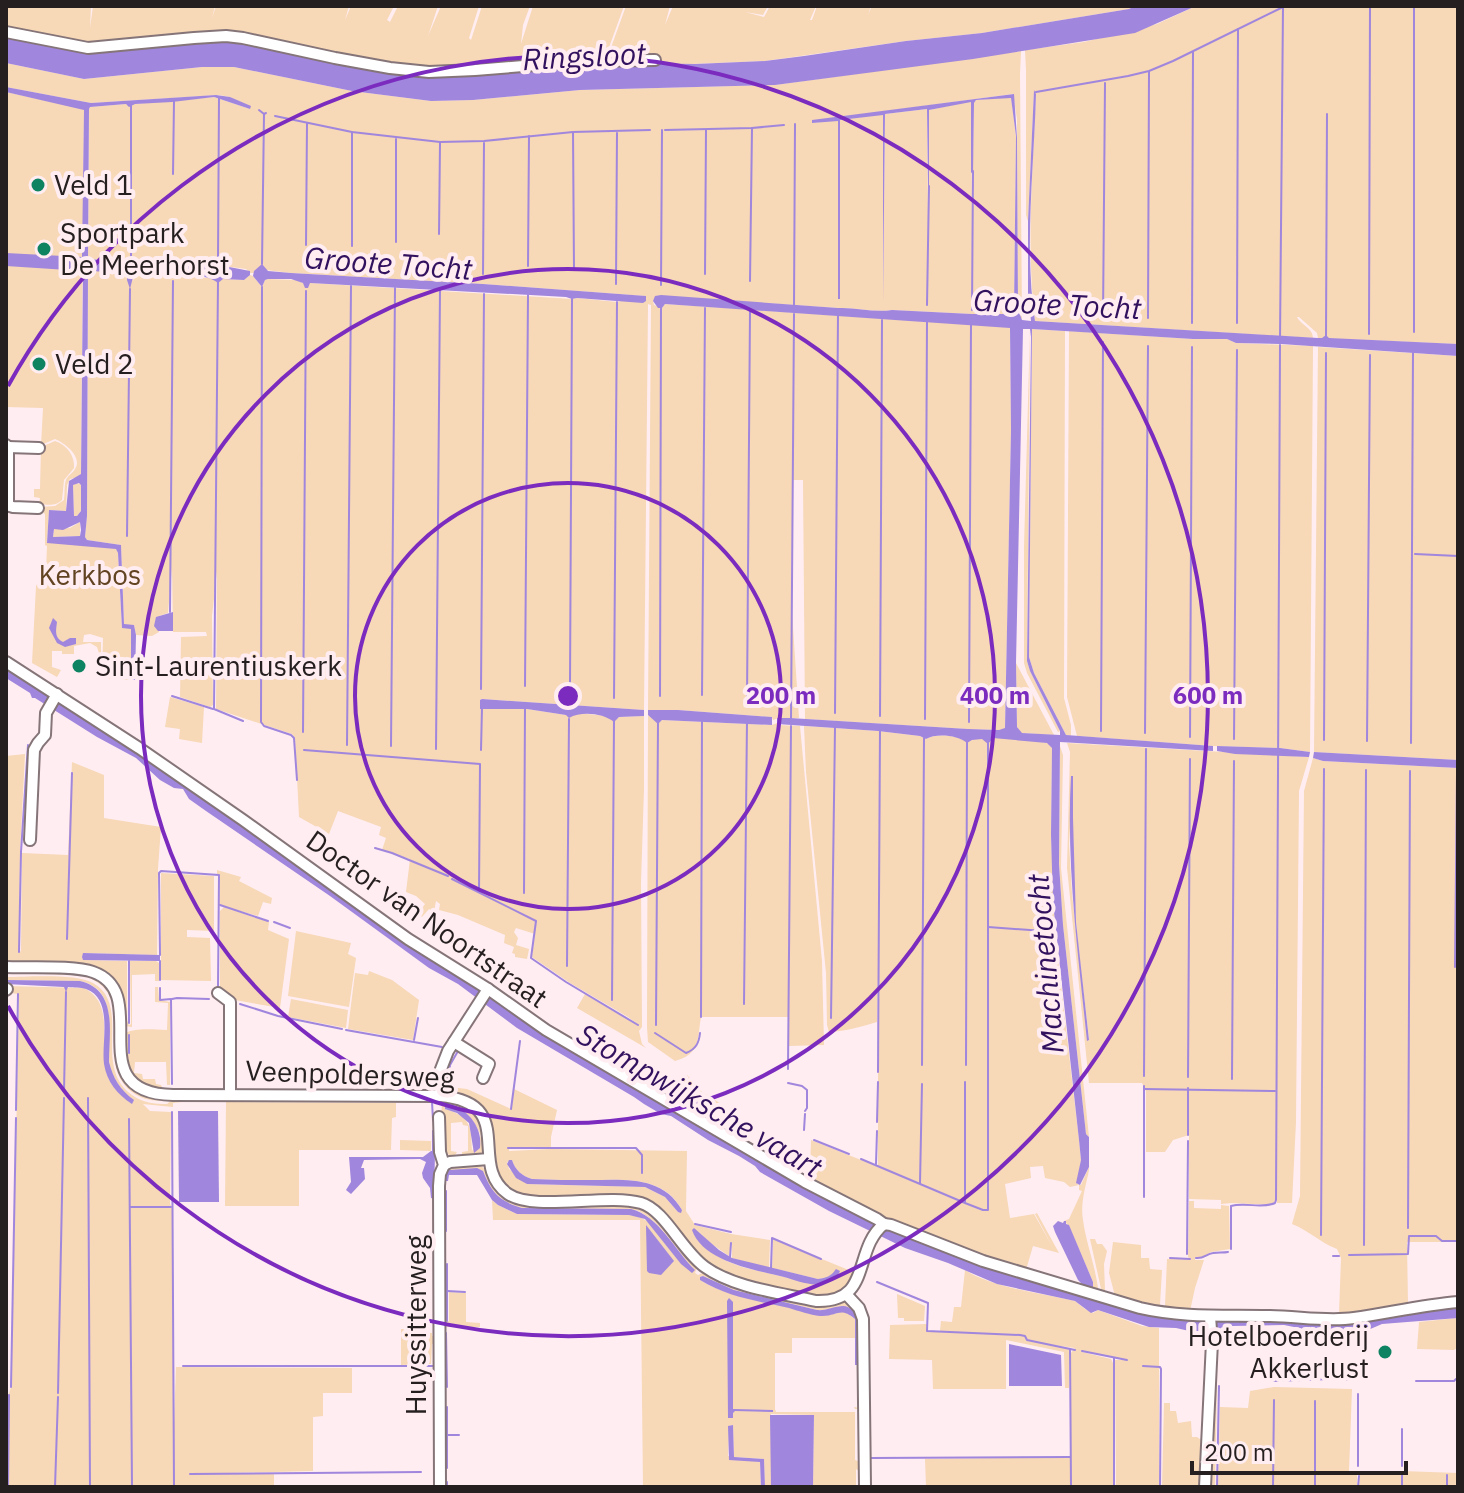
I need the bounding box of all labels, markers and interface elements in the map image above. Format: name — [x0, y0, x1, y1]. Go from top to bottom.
water label: Ringsloot — [521, 33, 648, 78]
place label: Veld 1 — [54, 166, 133, 203]
marker: Veld 1 — [29, 176, 47, 194]
place label: Sportpark De Meerhorst — [60, 214, 230, 283]
water label: Groote Tocht — [303, 237, 475, 288]
marker: Sportpark De Meerhorst — [35, 240, 53, 258]
water label: Groote Tocht — [972, 280, 1143, 327]
place label: Veld 2 — [55, 345, 134, 382]
marker: Veld 2 — [30, 355, 48, 373]
park label: Kerkbos — [38, 556, 142, 593]
place label: Sint-Laurentiuskerk — [95, 647, 342, 684]
marker: Sint-Laurentiuskerk — [70, 657, 88, 675]
text: 200 m — [746, 679, 816, 711]
text: 400 m — [960, 679, 1030, 711]
text: 600 m — [1173, 679, 1243, 711]
centre of rings — [554, 682, 582, 710]
street label: Doctor van Noortstraat — [299, 821, 555, 1016]
water label: Machinetocht — [1017, 871, 1072, 1055]
water label: Stompwijksche vaart — [570, 1014, 830, 1186]
street label: Veenpoldersweg — [245, 1051, 455, 1096]
street label: Huyssitterweg — [397, 1235, 434, 1415]
place label: Hotelboerderij Akkerlust — [1188, 1317, 1369, 1386]
marker: Hotelboerderij Akkerlust — [1376, 1343, 1394, 1361]
scale bar — [1192, 1425, 1406, 1475]
text: 200 m — [1204, 1436, 1274, 1468]

